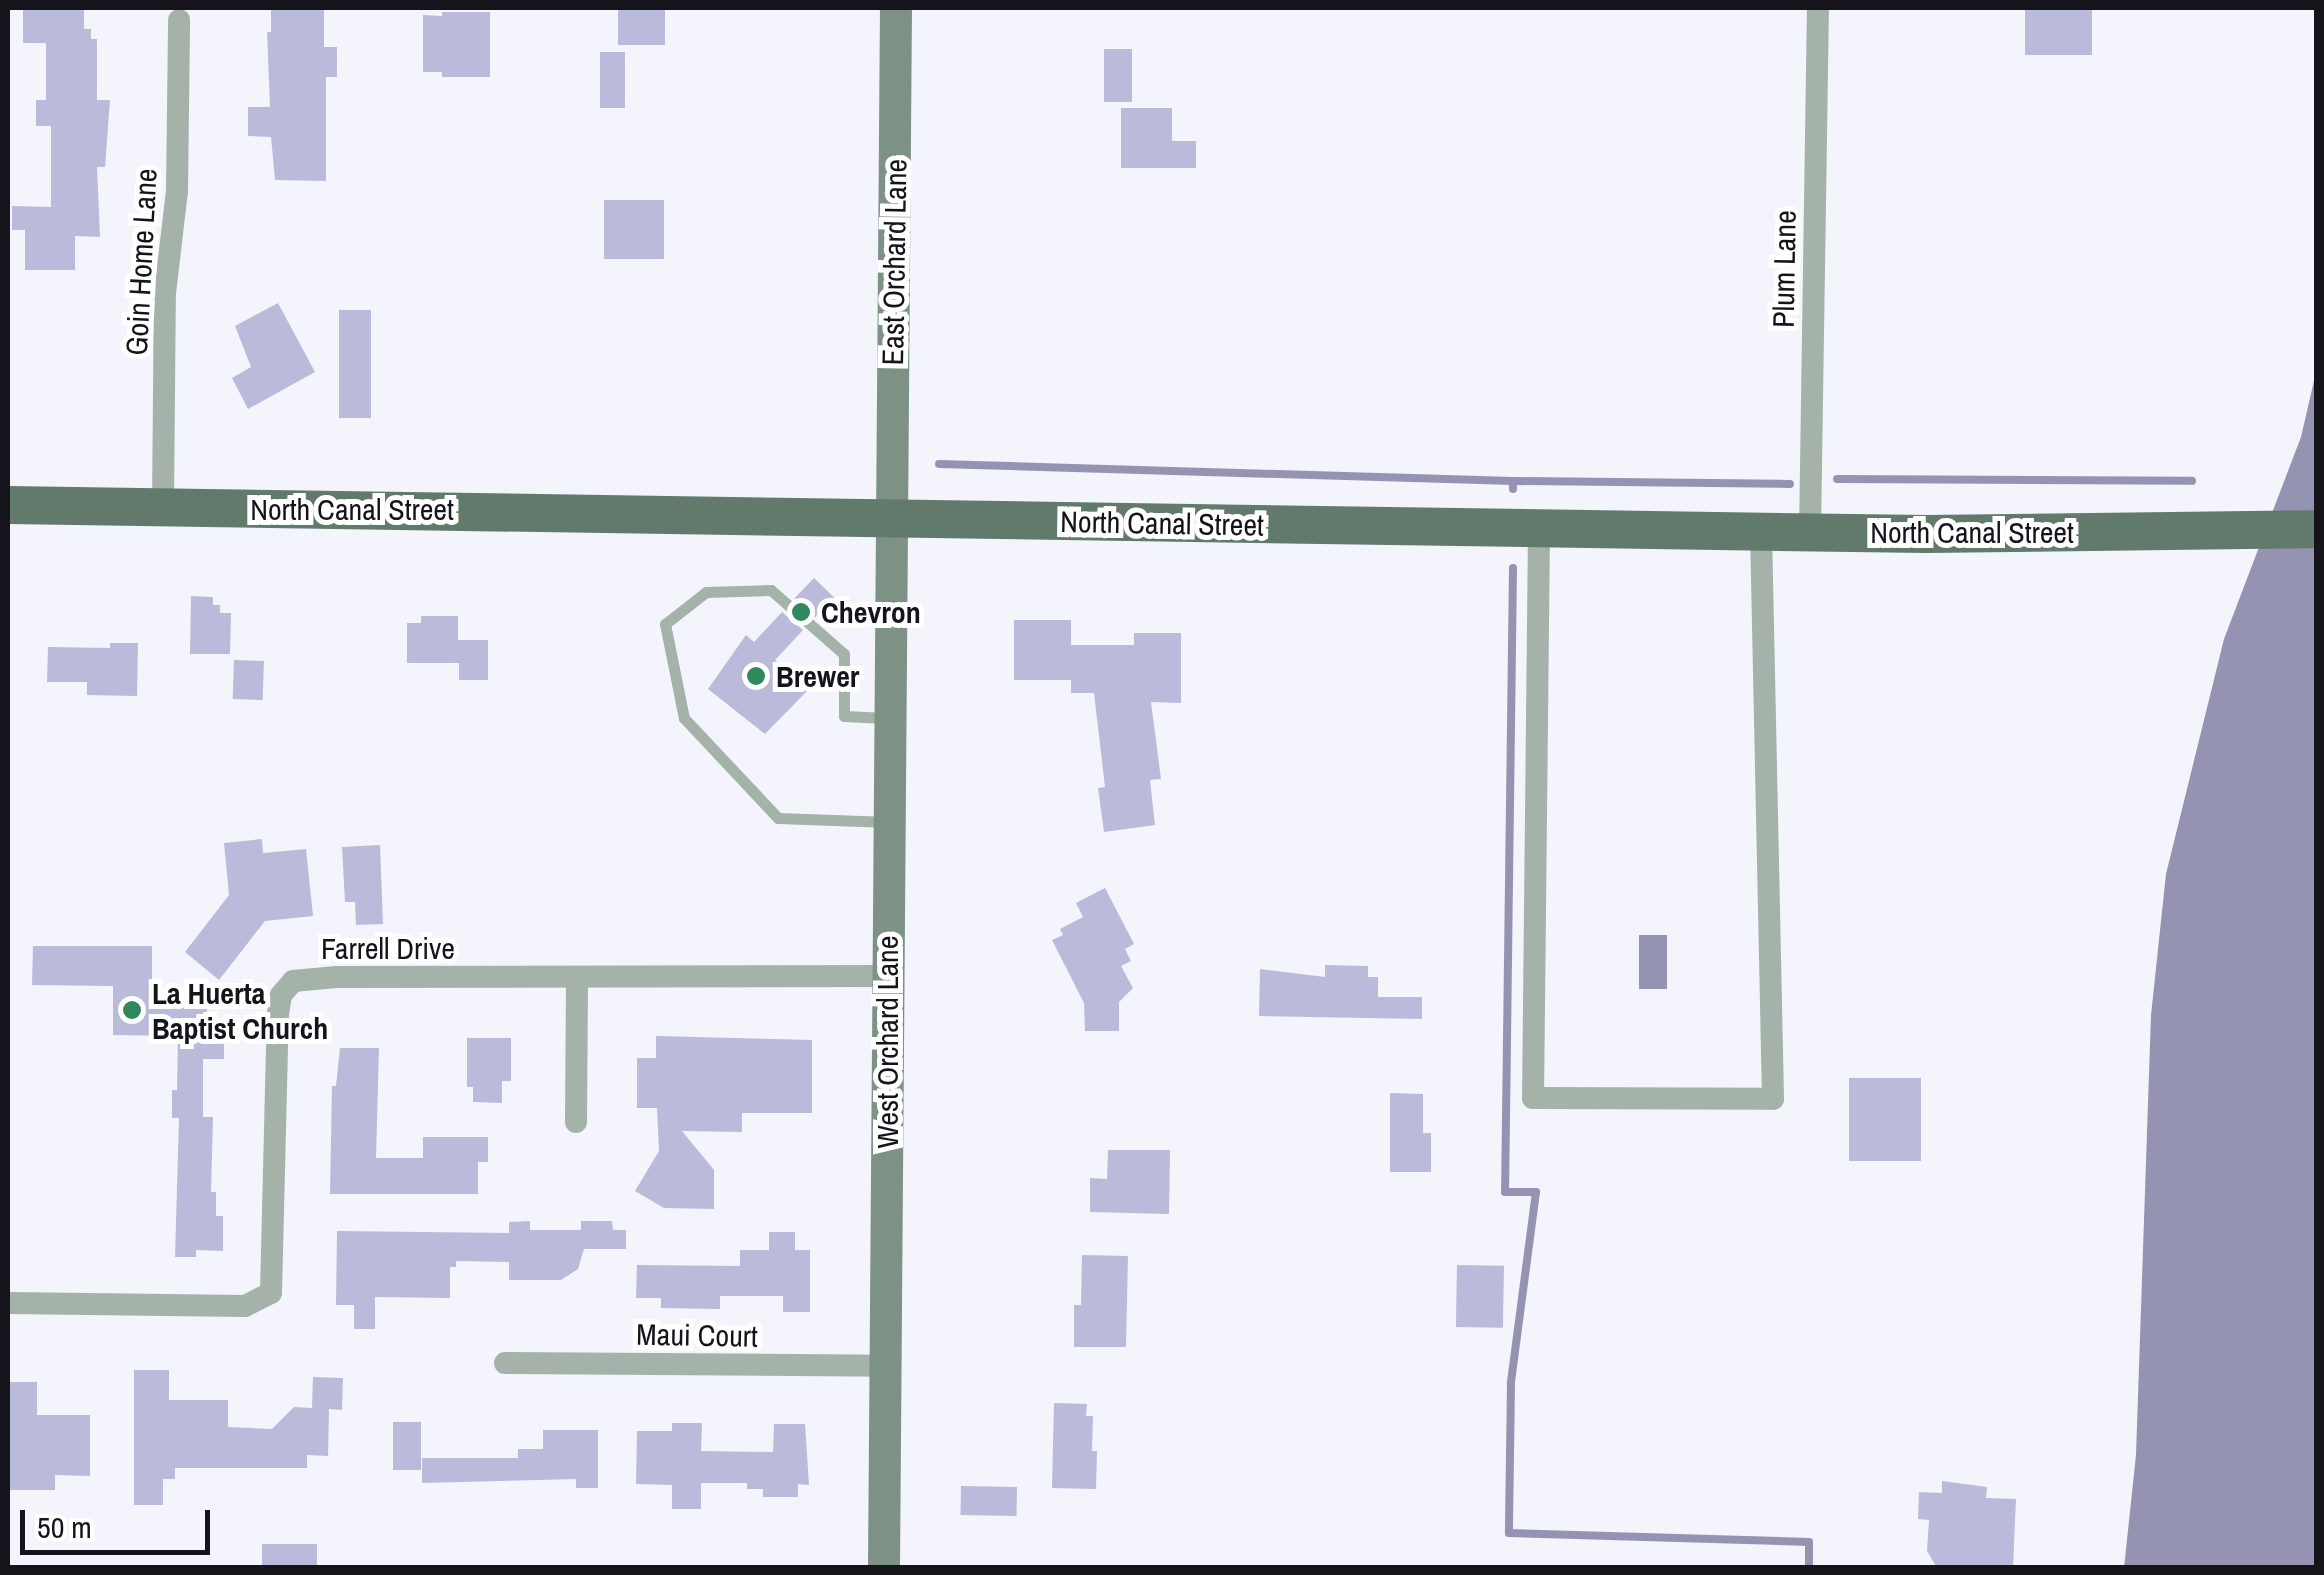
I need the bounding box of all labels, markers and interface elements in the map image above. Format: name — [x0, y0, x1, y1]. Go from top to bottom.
street label: East Orchard Lane — [874, 158, 914, 366]
street label: Goin Home Lane — [118, 168, 164, 356]
street label: Plum Lane — [1765, 210, 1803, 328]
street label: North Canal Street — [250, 491, 454, 527]
street label: North Canal Street — [1060, 503, 1264, 543]
street label: North Canal Street — [1870, 514, 2074, 550]
place label: Chevron — [821, 594, 921, 630]
marker: Chevron — [790, 601, 812, 623]
place label: Brewer — [776, 658, 859, 694]
marker: Brewer — [745, 665, 767, 687]
street label: Farrell Drive — [321, 930, 455, 966]
street label: West Orchard Lane — [869, 936, 905, 1148]
place label: La Huerta Baptist Church — [152, 975, 328, 1046]
marker: La Huerta Baptist Church — [121, 999, 143, 1021]
street label: Maui Court — [636, 1316, 758, 1354]
scale bar — [25, 1490, 215, 1552]
text: 50 m — [37, 1507, 92, 1547]

